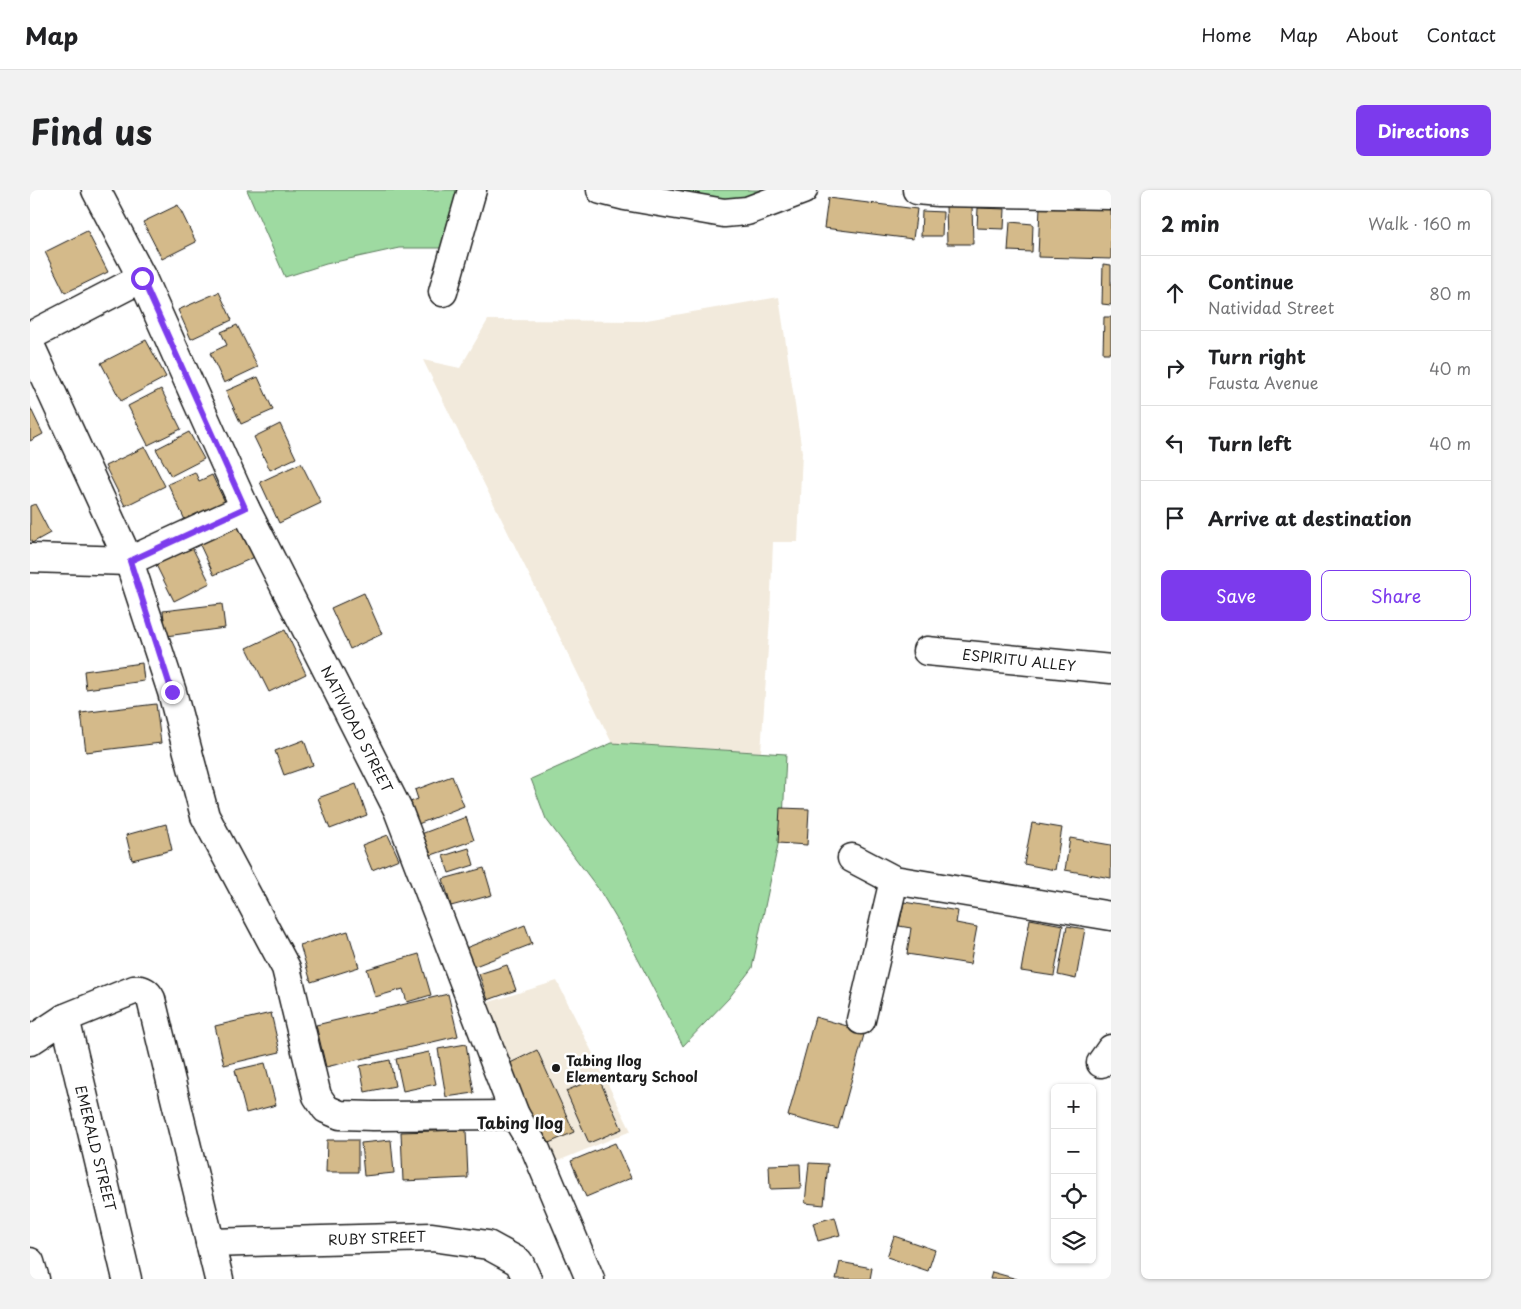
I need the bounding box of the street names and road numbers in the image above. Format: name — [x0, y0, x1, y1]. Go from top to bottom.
street label: ESPIRITU ALLEY — [961, 644, 1077, 676]
street label: NATIVIDAD STREET — [316, 662, 398, 796]
street label: EMERALD STREET — [70, 1083, 122, 1214]
street label: RUBY STREET — [328, 1226, 427, 1250]

